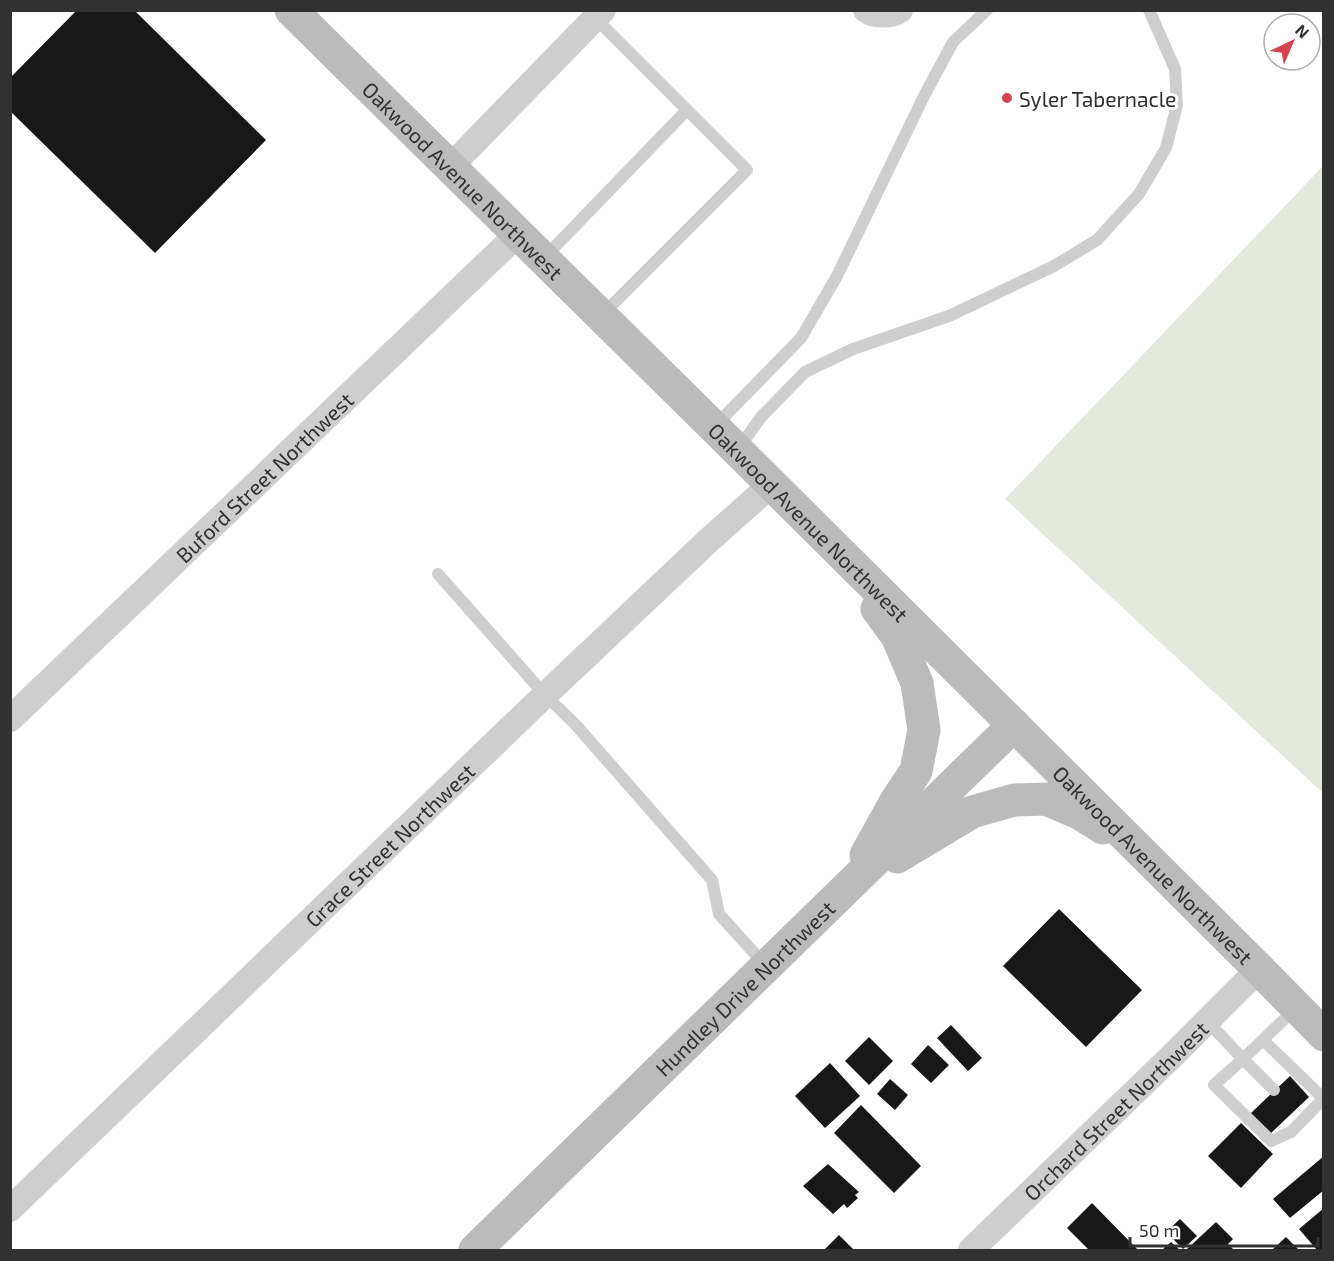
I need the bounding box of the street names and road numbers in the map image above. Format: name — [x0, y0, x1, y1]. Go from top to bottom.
street label: Oakwood Avenue Northwest — [358, 76, 569, 284]
street label: Buford Street Northwest — [170, 386, 358, 567]
street label: Oakwood Avenue Northwest — [704, 417, 914, 626]
street label: Grace Street Northwest — [300, 758, 479, 932]
street label: Oakwood Avenue Northwest — [1049, 760, 1259, 969]
street label: Hundley Drive Northwest — [650, 895, 839, 1080]
street label: Orchard Street Northwest — [1018, 1015, 1213, 1205]

